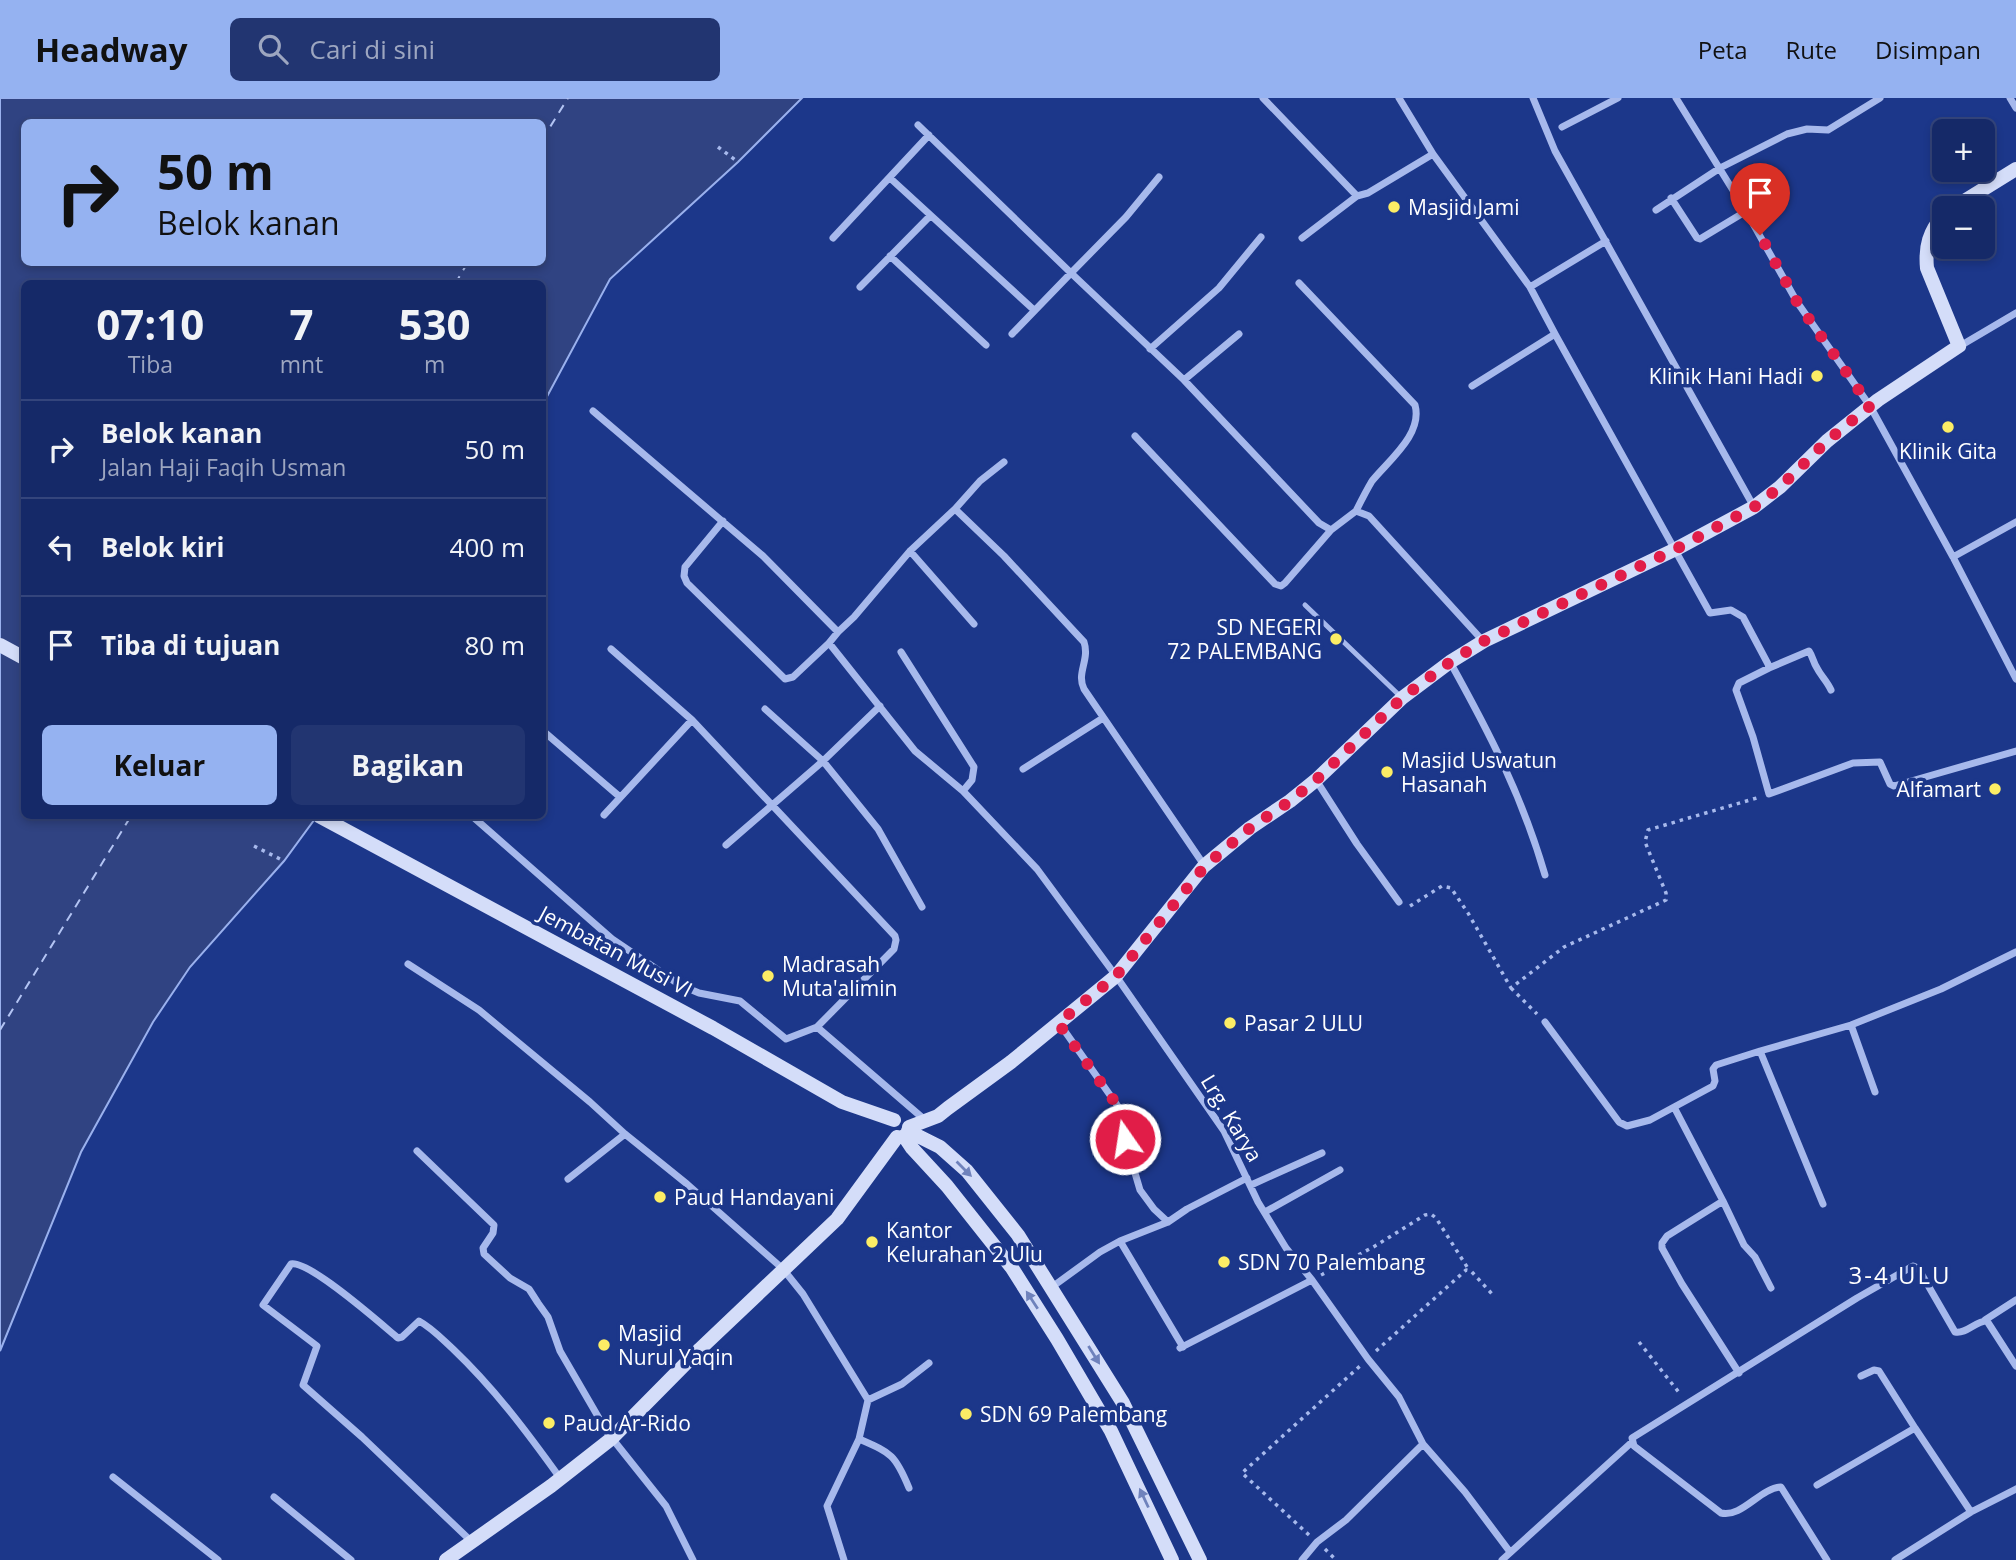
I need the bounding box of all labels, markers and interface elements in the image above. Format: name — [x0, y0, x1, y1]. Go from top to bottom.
search box — [230, 18, 720, 81]
text: Headway — [35, 27, 188, 72]
icon: search — [254, 30, 292, 68]
text: Cari di sini — [310, 31, 435, 67]
text: Peta — [1698, 33, 1748, 66]
text: Rute — [1786, 33, 1837, 66]
text: Disimpan — [1875, 33, 1981, 66]
map controls — [1932, 119, 1995, 259]
button: + — [1932, 119, 1995, 182]
text: 50 m — [157, 138, 274, 204]
icon: right — [42, 147, 133, 238]
pin — [1730, 163, 1790, 235]
icon: arrive — [1741, 174, 1779, 212]
place label: Masjid Jami — [1408, 193, 1520, 221]
button: − — [1932, 196, 1995, 259]
marker: Masjid Jami — [1386, 199, 1402, 215]
text: Belok kanan — [157, 201, 340, 244]
text: 07:10 — [96, 295, 204, 352]
text: 7 — [289, 295, 313, 352]
text: 530 — [399, 295, 471, 352]
text: Tiba — [128, 348, 173, 380]
text: mnt — [280, 348, 323, 380]
text: m — [424, 348, 445, 380]
place label: Klinik Hani Hadi — [1649, 362, 1803, 390]
marker: Klinik Hani Hadi — [1809, 368, 1825, 384]
text: Belok kanan — [101, 415, 262, 451]
marker: Klinik Gita — [1940, 419, 1956, 435]
icon: right — [42, 430, 80, 468]
text: 50 m — [464, 431, 525, 467]
place label: Klinik Gita — [1899, 437, 1997, 465]
text: Jalan Haji Faqih Usman — [101, 451, 346, 483]
icon: left — [42, 528, 80, 566]
text: Belok kiri — [101, 529, 225, 565]
text: 400 m — [450, 529, 525, 565]
place label: SD NEGERI 72 PALEMBANG — [1167, 613, 1322, 665]
icon: arrive — [42, 626, 80, 664]
text: Tiba di tujuan — [101, 627, 280, 663]
text: 80 m — [464, 627, 525, 663]
marker: SD NEGERI 72 PALEMBANG — [1328, 631, 1344, 647]
button: Keluar — [42, 725, 277, 805]
button: Bagikan — [291, 725, 525, 805]
place label: Masjid Uswatun Hasanah — [1401, 746, 1557, 798]
marker: Masjid Uswatun Hasanah — [1379, 764, 1395, 780]
place label: Alfamart — [1897, 775, 1981, 803]
marker: Alfamart — [1987, 781, 2003, 797]
street label: Jembatan Musi VI — [533, 898, 698, 1003]
place label: Madrasah Muta'alimin — [782, 950, 897, 1002]
marker: Madrasah Muta'alimin — [760, 968, 776, 984]
place label: Pasar 2 ULU — [1244, 1009, 1363, 1037]
marker: Pasar 2 ULU — [1222, 1015, 1238, 1031]
street label: Lrg. Karya — [1195, 1069, 1269, 1167]
position arrow — [1088, 1102, 1162, 1176]
one-way arrow — [955, 1161, 972, 1178]
place label: Paud Handayani — [674, 1183, 834, 1211]
marker: Paud Handayani — [652, 1189, 668, 1205]
place label: Kantor Kelurahan 2 Ulu — [886, 1216, 1043, 1268]
marker: Kantor Kelurahan 2 Ulu — [864, 1234, 880, 1250]
place label: SDN 70 Palembang — [1238, 1248, 1425, 1276]
marker: SDN 70 Palembang — [1216, 1254, 1232, 1270]
district label: 3-4 ULU — [1849, 1258, 1951, 1291]
one-way arrow — [1026, 1290, 1039, 1310]
place label: Masjid Nurul Yaqin — [618, 1319, 733, 1371]
marker: Masjid Nurul Yaqin — [596, 1337, 612, 1353]
one-way arrow — [1087, 1346, 1100, 1365]
place label: SDN 69 Palembang — [980, 1400, 1167, 1428]
marker: SDN 69 Palembang — [958, 1406, 974, 1422]
place label: Paud Ar-Rido — [563, 1409, 691, 1437]
marker: Paud Ar-Rido — [541, 1415, 557, 1431]
one-way arrow — [1138, 1488, 1149, 1508]

